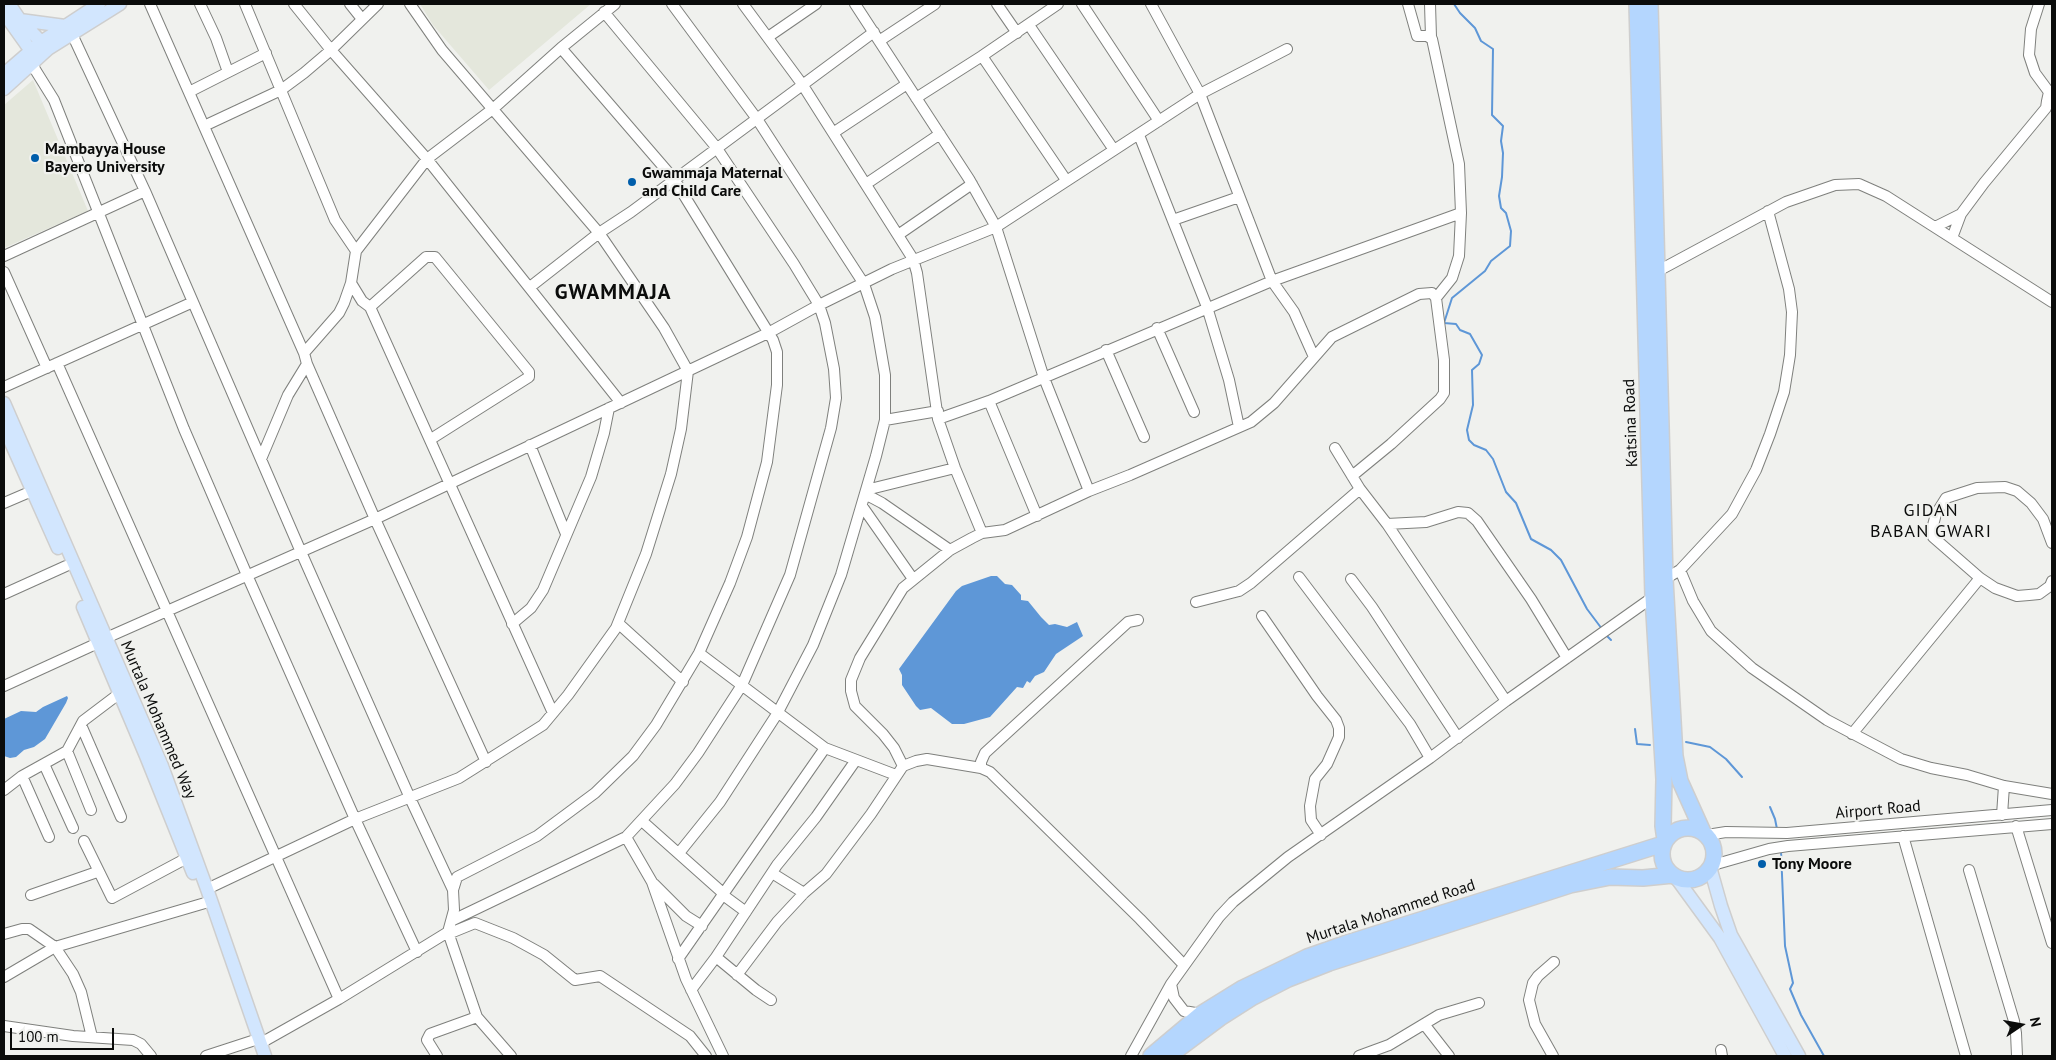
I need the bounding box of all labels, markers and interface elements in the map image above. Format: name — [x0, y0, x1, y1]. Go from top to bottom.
place label: Mambayya House Bayero University — [45, 139, 166, 177]
marker: Mambayya House Bayero University — [29, 152, 41, 164]
place label: Gwammaja Maternal and Child Care — [642, 163, 783, 201]
marker: Gwammaja Maternal and Child Care — [626, 176, 638, 188]
district label: GWAMMAJA — [554, 280, 672, 306]
street label: Katsina Road — [1620, 378, 1642, 468]
district label: GIDAN BABAN GWARI — [1869, 500, 1993, 542]
street label: Murtala Mohammed Way — [116, 638, 200, 802]
street label: Airport Road — [1834, 797, 1922, 823]
place label: Tony Moore — [1772, 854, 1852, 874]
marker: Tony Moore — [1756, 858, 1768, 870]
street label: Murtala Mohammed Road — [1304, 876, 1478, 948]
north arrow — [1996, 1000, 2046, 1050]
text: N — [2026, 1016, 2045, 1028]
scale bar — [12, 1018, 116, 1050]
text: 100 m — [18, 1027, 59, 1046]

